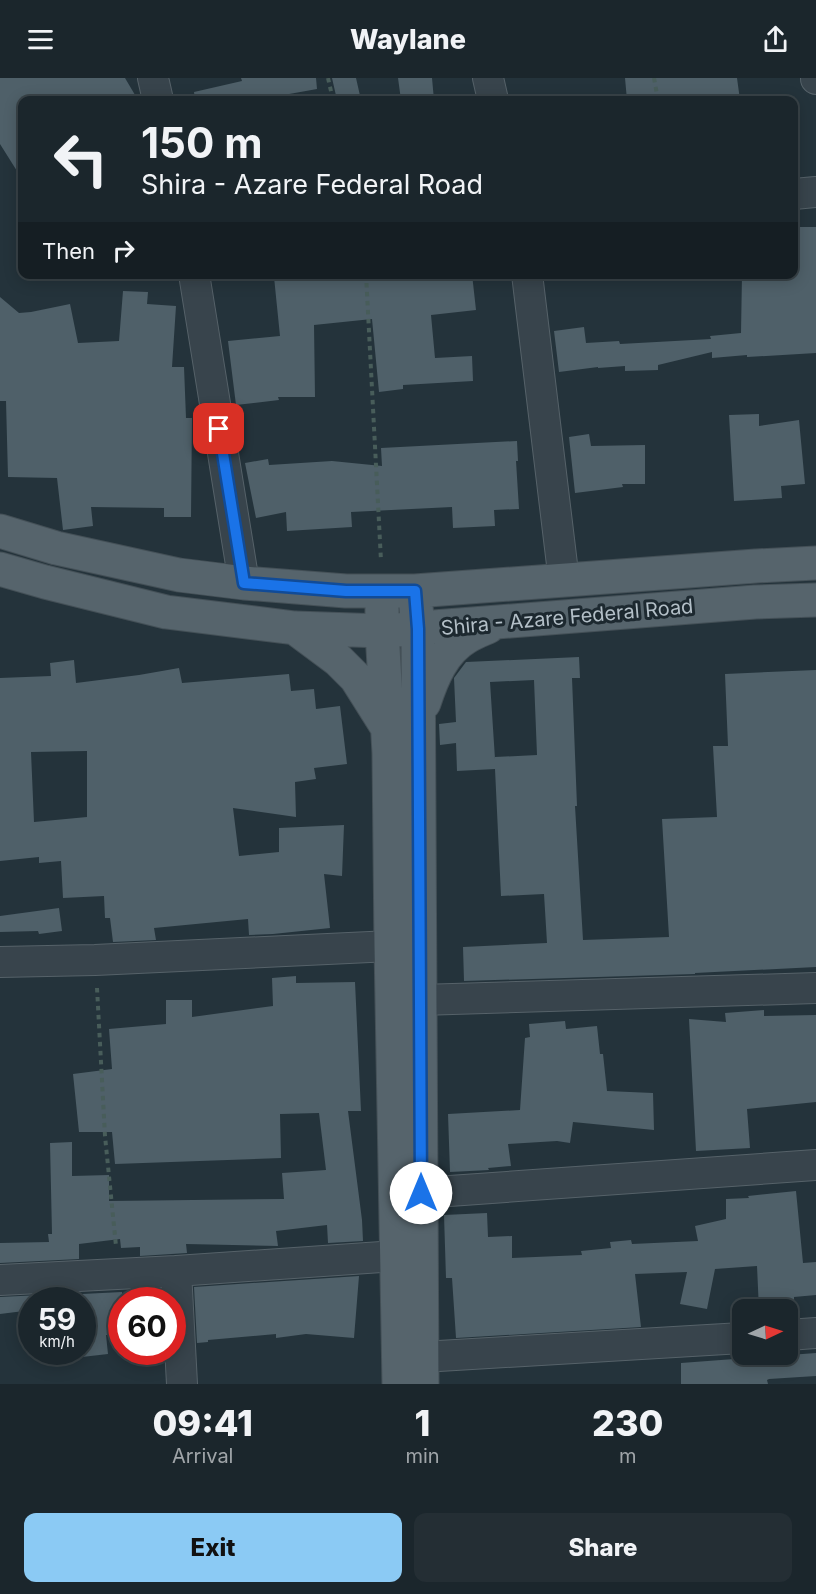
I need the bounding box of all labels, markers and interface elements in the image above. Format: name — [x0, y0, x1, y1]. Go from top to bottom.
icon: menu — [24, 23, 57, 56]
text: Waylane — [350, 23, 466, 56]
icon: share — [759, 23, 792, 56]
text: 150 m — [141, 117, 263, 168]
icon: left — [42, 120, 120, 198]
text: Shira - Azare Federal Road — [141, 168, 483, 201]
icon: right — [107, 234, 140, 267]
text: Then — [42, 238, 95, 264]
pin — [193, 403, 244, 454]
icon: arrive — [202, 412, 235, 445]
street label: Shira - Azare Federal Road — [440, 594, 694, 640]
position arrow — [389, 1161, 453, 1225]
speed limit sign: 60 — [108, 1287, 186, 1365]
north arrow — [732, 1299, 798, 1365]
map controls — [732, 1299, 798, 1365]
text: 59 — [38, 1301, 76, 1337]
text: km/h — [39, 1332, 75, 1351]
text: 09:41 — [152, 1401, 253, 1445]
text: 1 — [415, 1401, 430, 1445]
text: 230 — [592, 1401, 664, 1445]
text: Arrival — [172, 1444, 233, 1468]
text: min — [405, 1444, 440, 1468]
text: m — [619, 1444, 637, 1468]
button: Exit — [24, 1513, 402, 1582]
button: Share — [414, 1513, 792, 1582]

